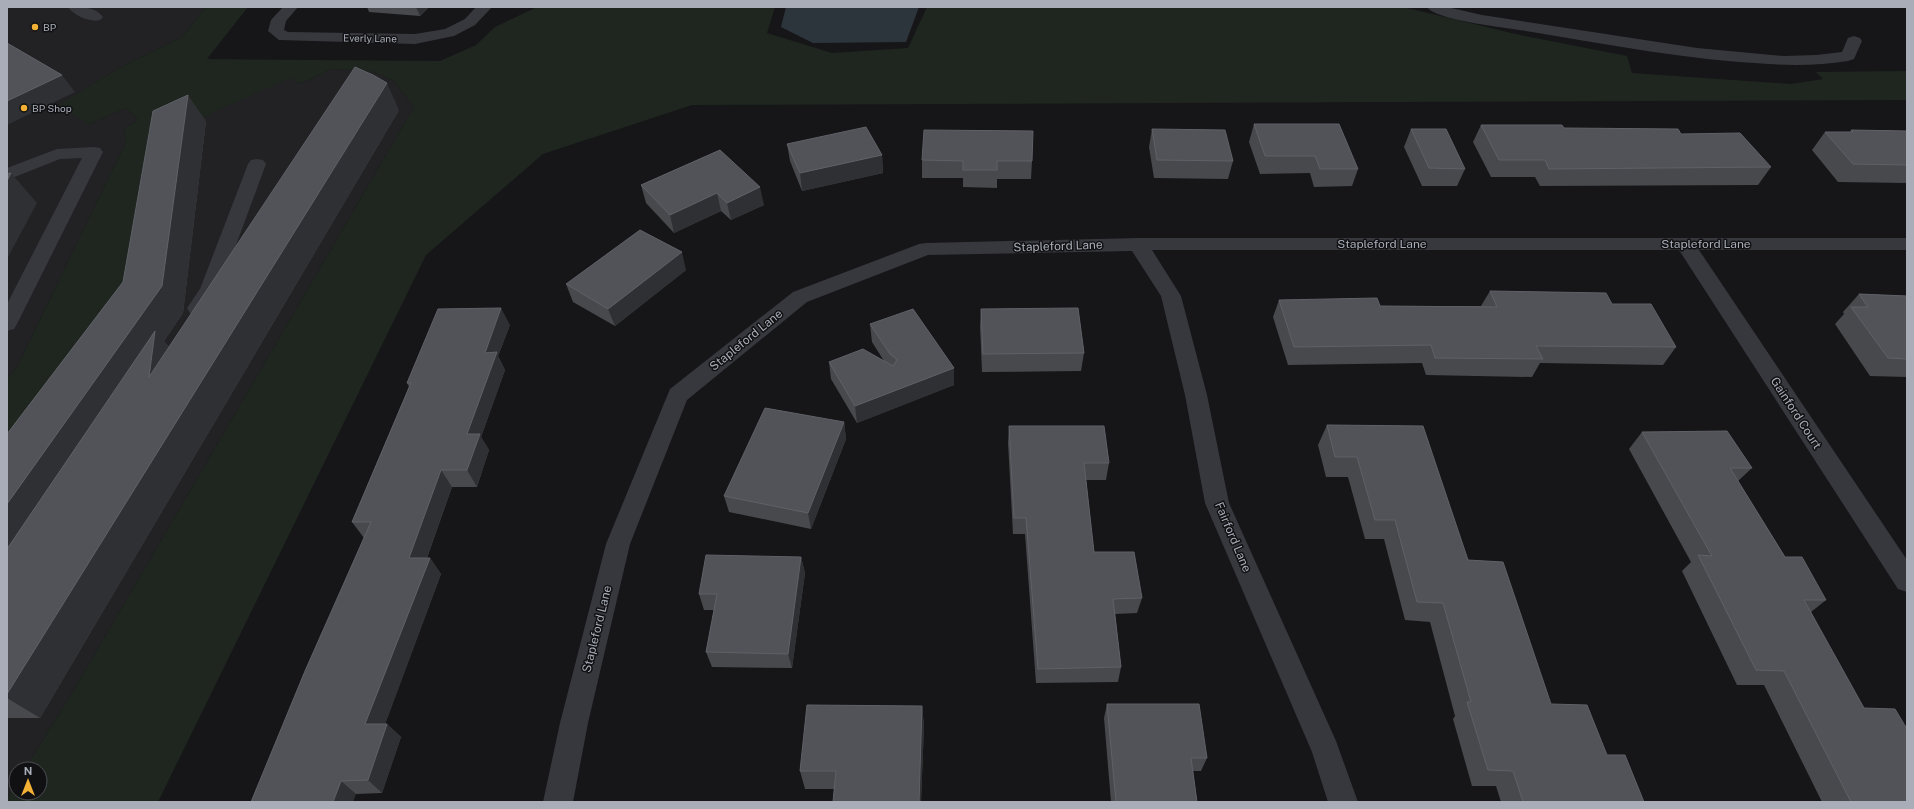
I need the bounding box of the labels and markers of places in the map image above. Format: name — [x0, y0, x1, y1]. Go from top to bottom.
place label: BP — [43, 21, 57, 33]
marker: BP — [30, 22, 40, 32]
place label: BP Shop — [32, 102, 72, 114]
marker: BP Shop — [19, 103, 29, 113]

